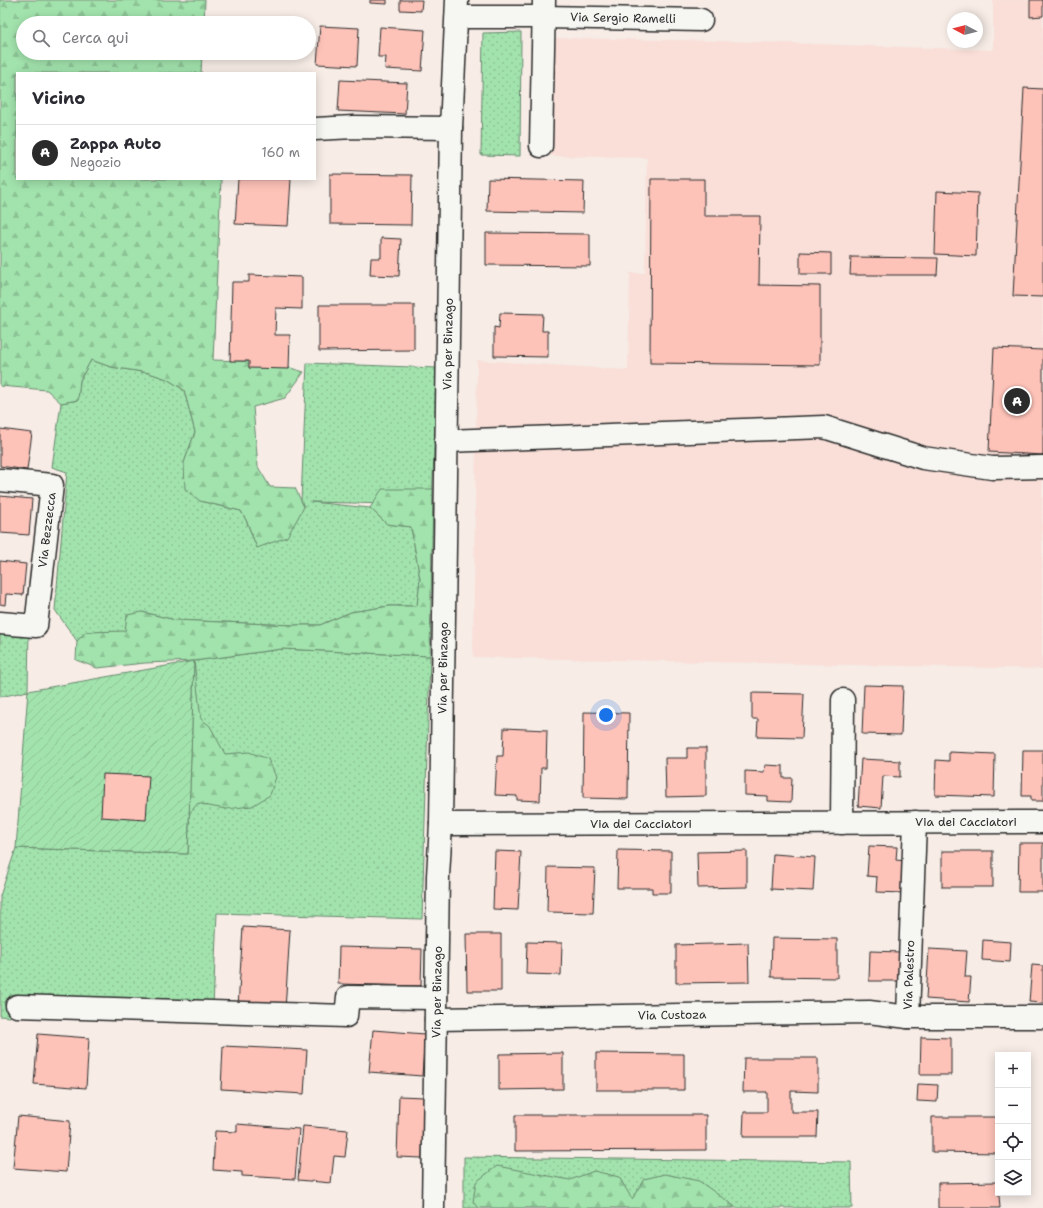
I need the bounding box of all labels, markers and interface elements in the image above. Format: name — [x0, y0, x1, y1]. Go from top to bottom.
street label: Via Sergio Ramelli — [570, 9, 676, 27]
north arrow — [947, 12, 983, 48]
search box — [16, 16, 316, 60]
icon: search — [30, 27, 52, 49]
text: Cerca qui — [62, 28, 129, 48]
text: Vicino — [32, 87, 85, 109]
text: Zappa Auto — [70, 134, 161, 154]
text: A — [40, 144, 50, 161]
text: 160 m — [262, 144, 300, 161]
text: Negozio — [70, 154, 121, 171]
street label: Via per Binzago — [439, 298, 457, 390]
pin: A — [1004, 386, 1030, 416]
street label: Via Bezzecca — [34, 491, 60, 569]
street label: Via per Binzago — [434, 622, 452, 714]
your location — [596, 705, 616, 725]
street label: Via dei Cacciatori — [915, 814, 1017, 830]
street label: Via dei Cacciatori — [590, 816, 692, 832]
street label: Via Palestro — [900, 940, 918, 1010]
street label: Via per Binzago — [428, 946, 446, 1038]
street label: Via Custoza — [638, 1006, 707, 1024]
map controls — [995, 1052, 1031, 1196]
button: + — [995, 1052, 1031, 1088]
button: − — [995, 1088, 1031, 1124]
button: locate — [995, 1124, 1031, 1160]
button: layers — [995, 1160, 1031, 1196]

